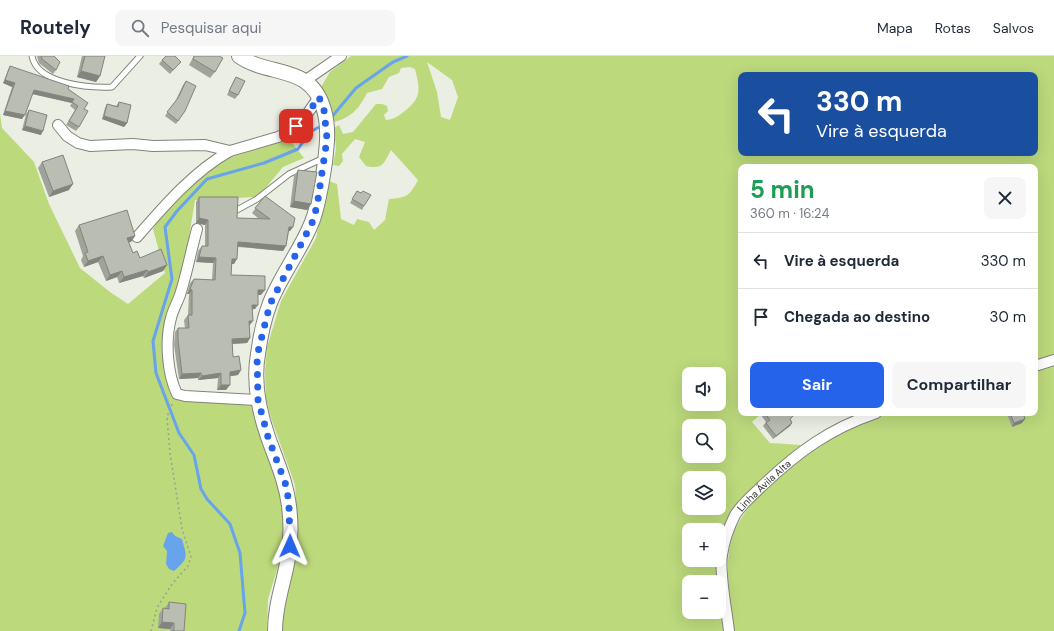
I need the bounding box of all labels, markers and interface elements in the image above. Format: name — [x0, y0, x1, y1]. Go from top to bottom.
search box — [115, 10, 395, 46]
text: Routely — [20, 15, 91, 40]
icon: search — [129, 17, 151, 39]
text: Pesquisar aqui — [161, 18, 262, 38]
text: Mapa — [877, 19, 913, 37]
text: Rotas — [935, 19, 971, 37]
text: Salvos — [993, 19, 1034, 37]
text: 330 m — [816, 83, 902, 120]
icon: left — [750, 88, 802, 140]
pin — [279, 109, 313, 143]
icon: arrive — [285, 115, 307, 137]
text: Vire à esquerda — [816, 119, 947, 143]
text: 5 min — [750, 174, 815, 205]
button: close — [984, 177, 1026, 219]
text: 360 m · 16:24 — [750, 205, 829, 222]
icon: left — [750, 250, 772, 272]
text: Vire à esquerda — [784, 251, 899, 271]
text: 330 m — [981, 251, 1026, 271]
icon: arrive — [750, 306, 772, 328]
text: Chegada ao destino — [784, 307, 930, 327]
text: 30 m — [990, 307, 1026, 327]
button: Sair — [750, 362, 884, 408]
button: Compartilhar — [892, 362, 1026, 408]
map controls — [682, 367, 726, 619]
button: sound — [682, 367, 726, 411]
button: search — [682, 419, 726, 463]
street label: Linha Ávila Alta — [734, 457, 793, 514]
button: layers — [682, 471, 726, 515]
button: + — [682, 523, 726, 567]
position arrow — [269, 525, 311, 567]
button: − — [682, 575, 726, 619]

